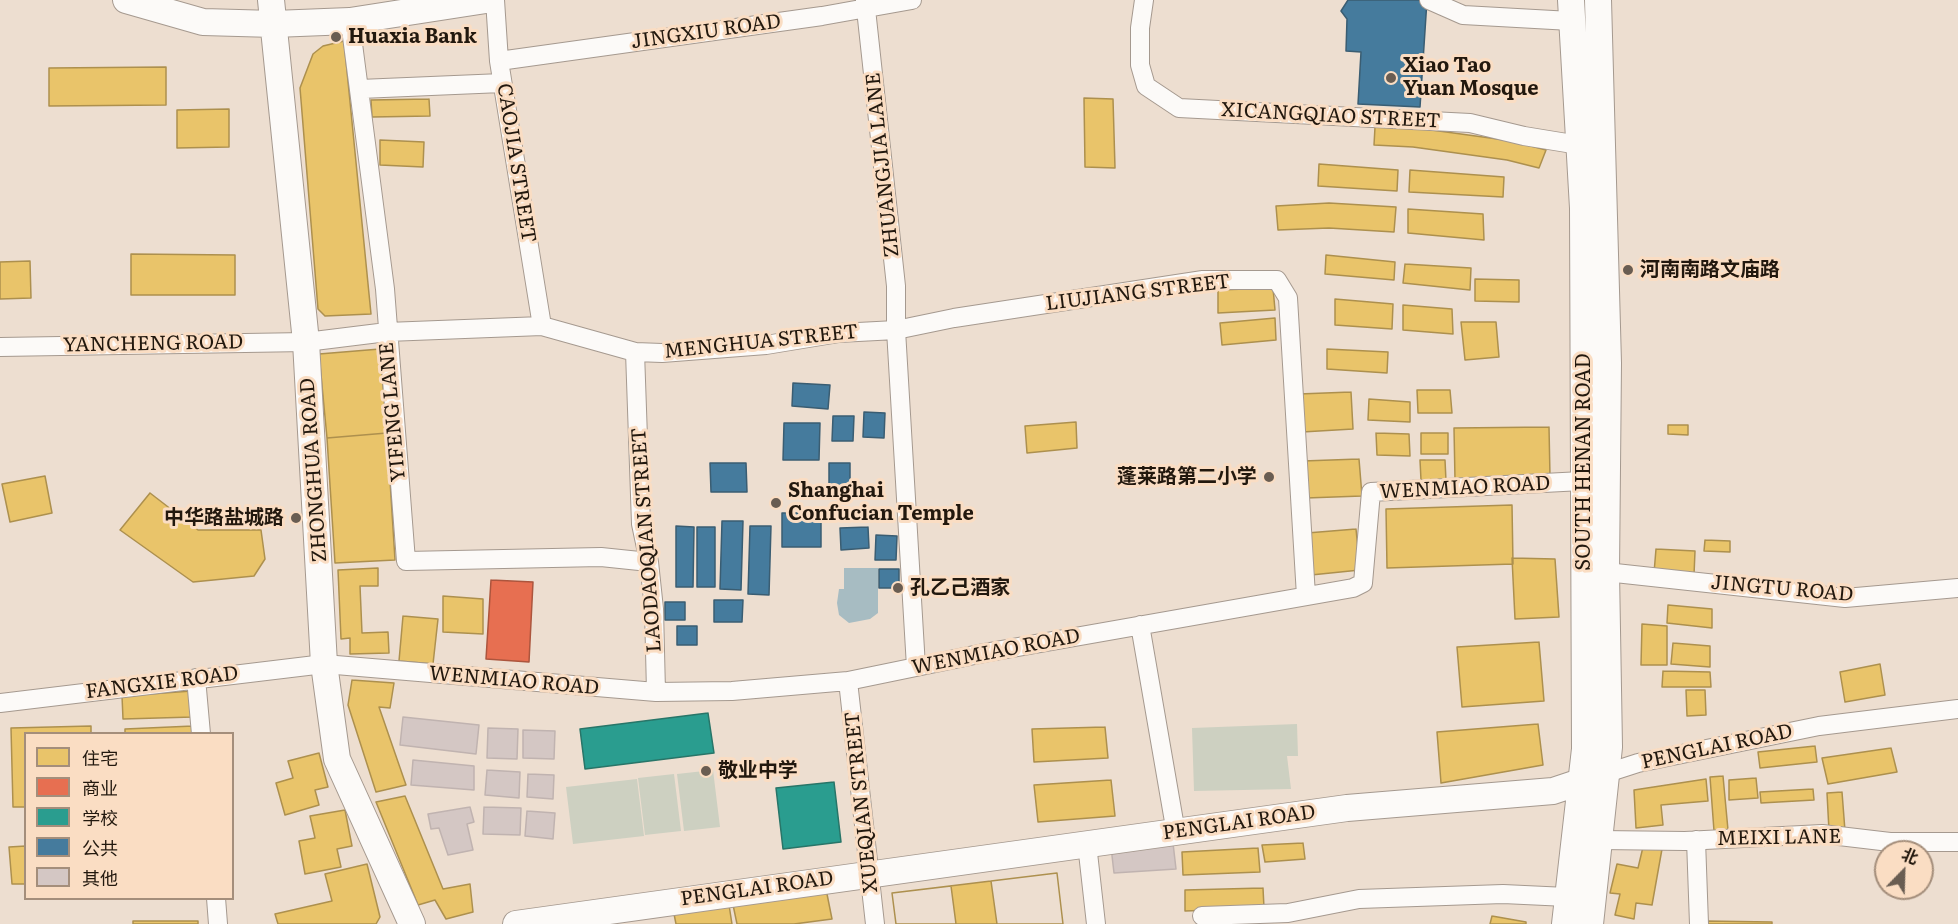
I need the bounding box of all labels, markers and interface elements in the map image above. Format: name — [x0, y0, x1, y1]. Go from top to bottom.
street label: JINGXIU ROAD — [629, 10, 783, 54]
place label: Huaxia Bank — [348, 25, 477, 49]
marker: Huaxia Bank — [329, 30, 343, 44]
place label: Xiao Tao Yuan Mosque — [1403, 54, 1539, 101]
marker: Xiao Tao Yuan Mosque — [1384, 71, 1398, 85]
street label: ZHUANGJIA LANE — [861, 72, 905, 258]
street label: CAOJIA STREET — [492, 82, 540, 244]
street label: XICANGQIAO STREET — [1221, 98, 1441, 134]
place label: 河南南路文庙路 — [1640, 258, 1780, 282]
marker: 河南南路文庙路 — [1621, 263, 1635, 277]
street label: LIUJIANG STREET — [1044, 270, 1232, 316]
street label: MENGHUA STREET — [663, 320, 859, 364]
street label: YANCHENG ROAD — [63, 330, 243, 358]
street label: YIFENG LANE — [375, 341, 411, 483]
street label: SOUTH HENAN ROAD — [1572, 353, 1596, 571]
street label: ZHONGHUA ROAD — [296, 377, 332, 563]
street label: LAODAOQIAN STREET — [627, 427, 667, 653]
place label: 蓬莱路第二小学 — [1117, 465, 1257, 489]
marker: 蓬莱路第二小学 — [1262, 470, 1276, 484]
street label: WENMIAO ROAD — [1379, 472, 1551, 504]
place label: Shanghai Confucian Temple — [788, 479, 974, 526]
marker: Shanghai Confucian Temple — [769, 496, 783, 510]
place label: 中华路盐城路 — [164, 506, 284, 530]
marker: 中华路盐城路 — [289, 511, 303, 525]
street label: JINGTU ROAD — [1710, 571, 1854, 607]
place label: 孔乙己酒家 — [910, 576, 1010, 600]
marker: 孔乙己酒家 — [891, 581, 905, 595]
street label: WENMIAO ROAD — [910, 624, 1082, 680]
street label: FANGXIE ROAD — [84, 662, 240, 704]
street label: WENMIAO ROAD — [428, 662, 600, 700]
street label: XUEQIAN STREET — [841, 710, 883, 894]
street label: PENGLAI ROAD — [1639, 719, 1795, 775]
legend — [24, 732, 234, 900]
text: 住宅 — [82, 744, 118, 771]
place label: 敬业中学 — [718, 759, 798, 783]
marker: 敬业中学 — [699, 764, 713, 778]
text: 商业 — [82, 774, 118, 801]
street label: PENGLAI ROAD — [1161, 800, 1317, 846]
text: 学校 — [82, 804, 118, 831]
street label: MEIXI LANE — [1717, 825, 1841, 851]
text: 公共 — [82, 834, 118, 861]
north arrow — [1874, 840, 1934, 900]
text: 北 — [1898, 841, 1922, 869]
text: 其他 — [82, 864, 118, 891]
street label: PENGLAI ROAD — [679, 866, 835, 912]

